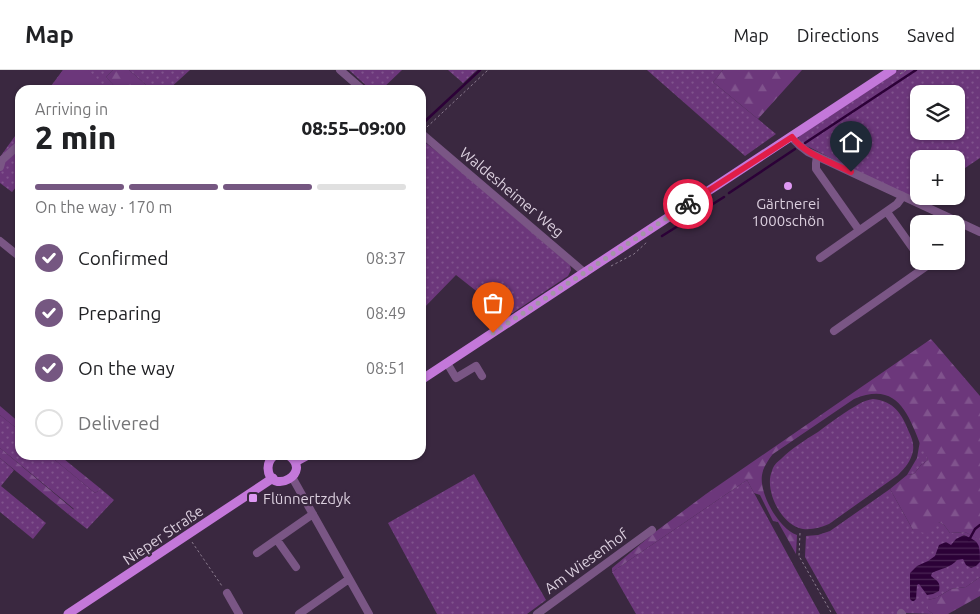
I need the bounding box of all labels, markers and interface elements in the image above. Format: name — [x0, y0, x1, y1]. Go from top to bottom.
text: Map — [25, 21, 74, 48]
text: Map — [733, 25, 769, 45]
text: Directions — [797, 25, 879, 45]
text: Saved — [907, 25, 955, 45]
map controls — [910, 85, 965, 270]
button: layers — [910, 85, 965, 140]
text: Arriving in — [35, 100, 108, 118]
text: 08:55–09:00 — [301, 117, 406, 139]
text: 2 min — [35, 119, 116, 155]
pin — [830, 121, 872, 172]
icon: home — [837, 128, 865, 156]
street label: Waldesheimer Weg — [457, 144, 567, 240]
button: + — [910, 150, 965, 205]
courier — [663, 179, 713, 229]
marker: Gärtnerei 1000schön — [782, 180, 794, 192]
icon: bike — [674, 190, 702, 218]
place label: Gärtnerei 1000schön — [751, 195, 825, 229]
text: On the way · 170 m — [35, 198, 172, 216]
button: − — [910, 215, 965, 270]
icon: check — [35, 244, 63, 272]
text: Confirmed — [78, 247, 169, 269]
text: 08:37 — [366, 249, 406, 267]
pin — [472, 282, 514, 333]
icon: bag — [479, 289, 507, 317]
icon: check — [35, 299, 63, 327]
text: Preparing — [78, 302, 162, 324]
text: 08:49 — [366, 304, 406, 322]
icon: check — [35, 354, 63, 382]
text: On the way — [78, 357, 175, 379]
text: 08:51 — [366, 359, 406, 377]
text: Delivered — [78, 412, 160, 434]
place label: Flünnertzdyk — [263, 490, 351, 507]
marker: Flünnertzdyk — [247, 492, 259, 504]
street label: Nieper Straße — [120, 502, 206, 568]
street label: Am Wiesenhof — [541, 525, 631, 597]

